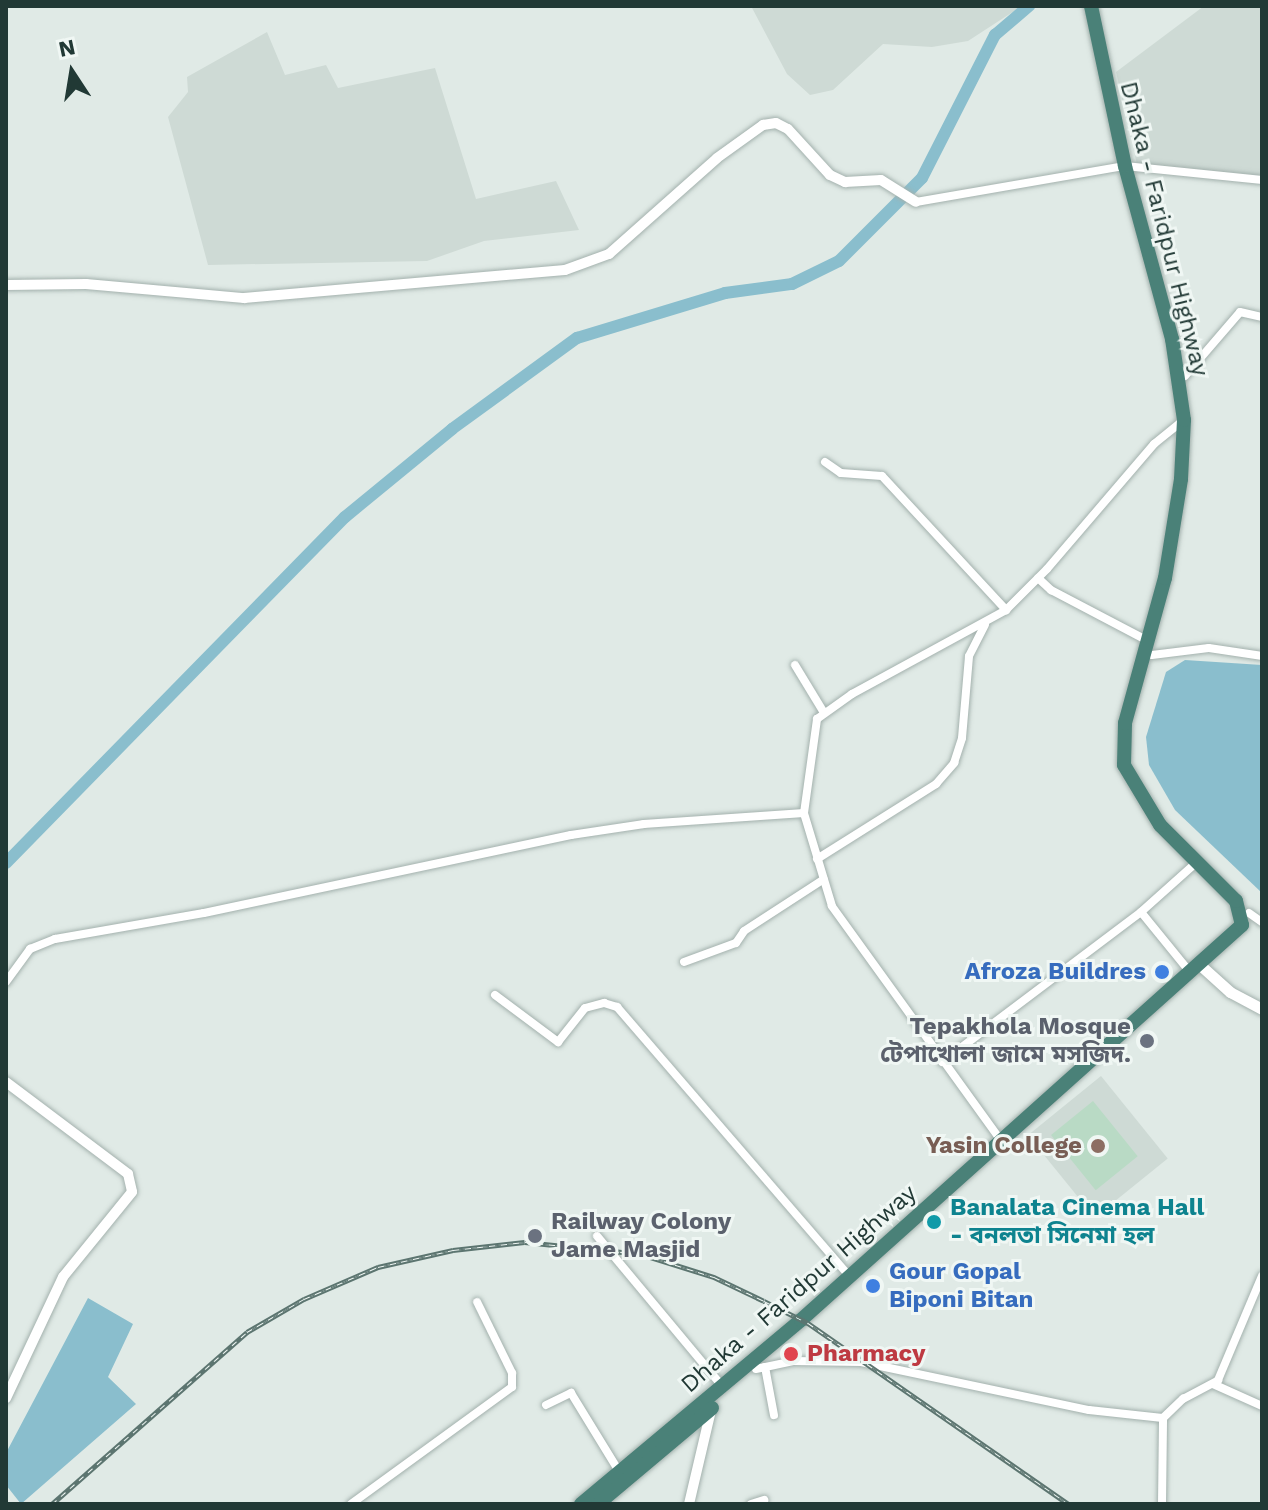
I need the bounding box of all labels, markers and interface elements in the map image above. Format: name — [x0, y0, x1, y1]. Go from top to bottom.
north arrow — [32, 32, 112, 112]
text: N — [56, 34, 77, 62]
street label: Dhaka - Faridpur Highway — [1113, 78, 1215, 380]
place label: Afroza Buildres — [964, 958, 1146, 986]
marker: Afroza Buildres — [1153, 963, 1171, 981]
place label: Tepakhola Mosque টেপাখোলা জামে মসজিদ. — [880, 1013, 1131, 1069]
marker: Tepakhola Mosque টেপাখোলা জামে মসজিদ. — [1138, 1032, 1156, 1050]
place label: Yasin College — [926, 1132, 1082, 1160]
marker: Yasin College — [1089, 1137, 1107, 1155]
street label: Dhaka - Faridpur Highway — [675, 1178, 923, 1400]
place label: Banalata Cinema Hall - বনলতা সিনেমা হল — [950, 1194, 1205, 1250]
place label: Railway Colony Jame Masjid — [551, 1208, 732, 1264]
marker: Banalata Cinema Hall - বনলতা সিনেমা হল — [925, 1213, 943, 1231]
marker: Railway Colony Jame Masjid — [526, 1227, 544, 1245]
place label: Gour Gopal Biponi Bitan — [889, 1258, 1033, 1314]
marker: Gour Gopal Biponi Bitan — [864, 1277, 882, 1295]
place label: Pharmacy — [807, 1340, 925, 1368]
marker: Pharmacy — [782, 1345, 800, 1363]

